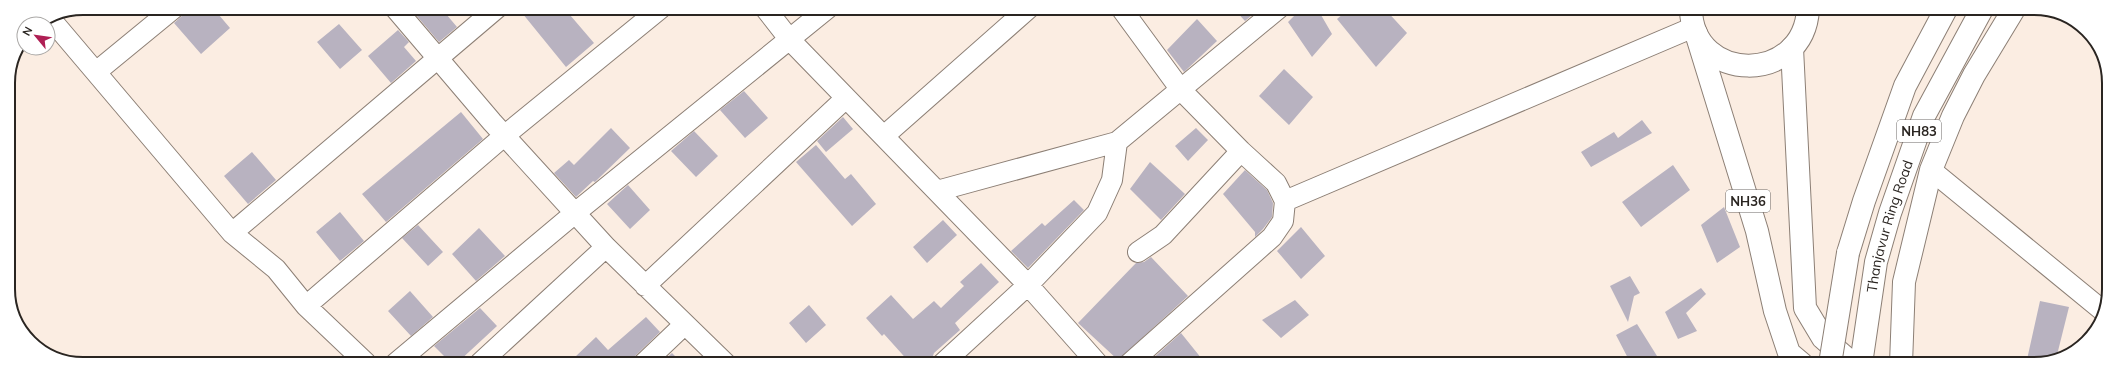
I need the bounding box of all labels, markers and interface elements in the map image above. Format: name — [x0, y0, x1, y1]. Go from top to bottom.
north arrow — [16, 16, 56, 56]
text: N — [19, 24, 35, 38]
road number: NH83 — [1897, 120, 1941, 142]
street label: Thanjavur Ring Road — [1863, 158, 1917, 294]
road number: NH36 — [1726, 190, 1770, 212]

